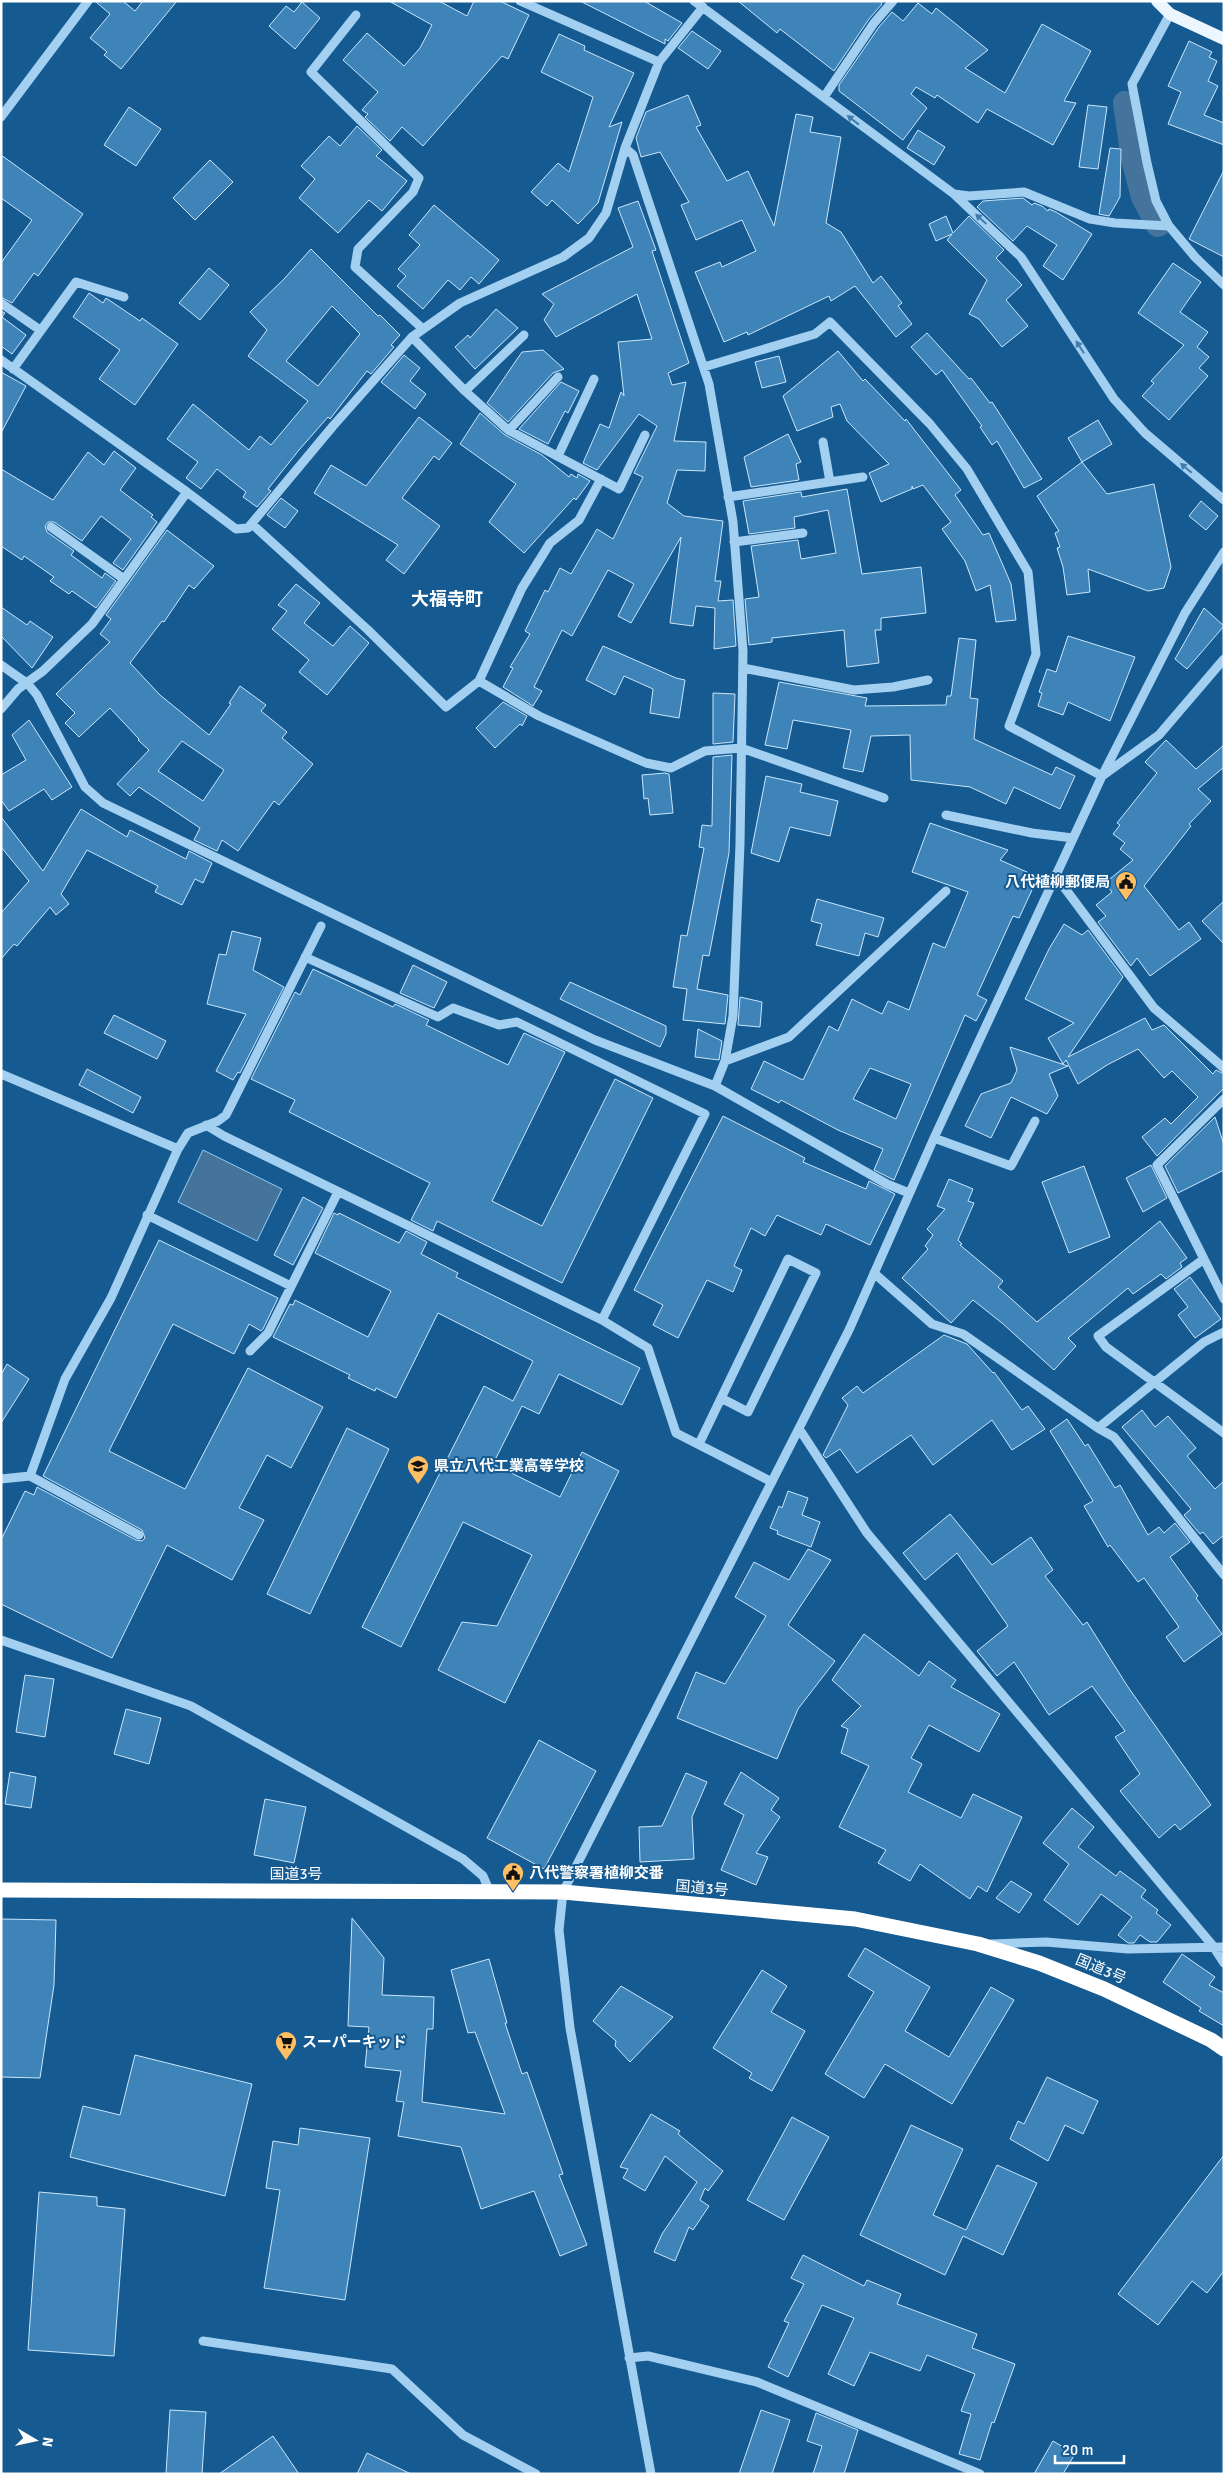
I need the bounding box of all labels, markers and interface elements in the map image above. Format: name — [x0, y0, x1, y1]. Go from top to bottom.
one-way arrow — [847, 114, 860, 125]
one-way arrow — [976, 213, 988, 225]
one-way arrow — [1075, 341, 1085, 354]
one-way arrow — [1180, 463, 1193, 474]
district label: 大福寺町 — [411, 588, 483, 610]
public building icon: 八代植柳郵便局 — [1114, 870, 1138, 901]
place label: 八代植柳郵便局 — [1005, 873, 1110, 891]
school or university icon: 県立八代工業高等学校 — [406, 1454, 430, 1485]
place label: 県立八代工業高等学校 — [434, 1457, 584, 1475]
public building icon: 八代警察署植柳交番 — [501, 1861, 525, 1892]
place label: 八代警察署植柳交番 — [529, 1864, 664, 1882]
street label: 国道3号 — [269, 1865, 323, 1883]
street label: 国道3号 — [675, 1877, 729, 1899]
street label: 国道3号 — [1073, 1950, 1129, 1988]
supermarket icon: スーパーキッド — [274, 2030, 298, 2061]
place label: スーパーキッド — [302, 2033, 407, 2051]
north arrow — [10, 2415, 60, 2465]
scale bar — [1055, 2432, 1124, 2464]
text: N — [38, 2436, 57, 2448]
text: 20 m — [1062, 2441, 1093, 2459]

